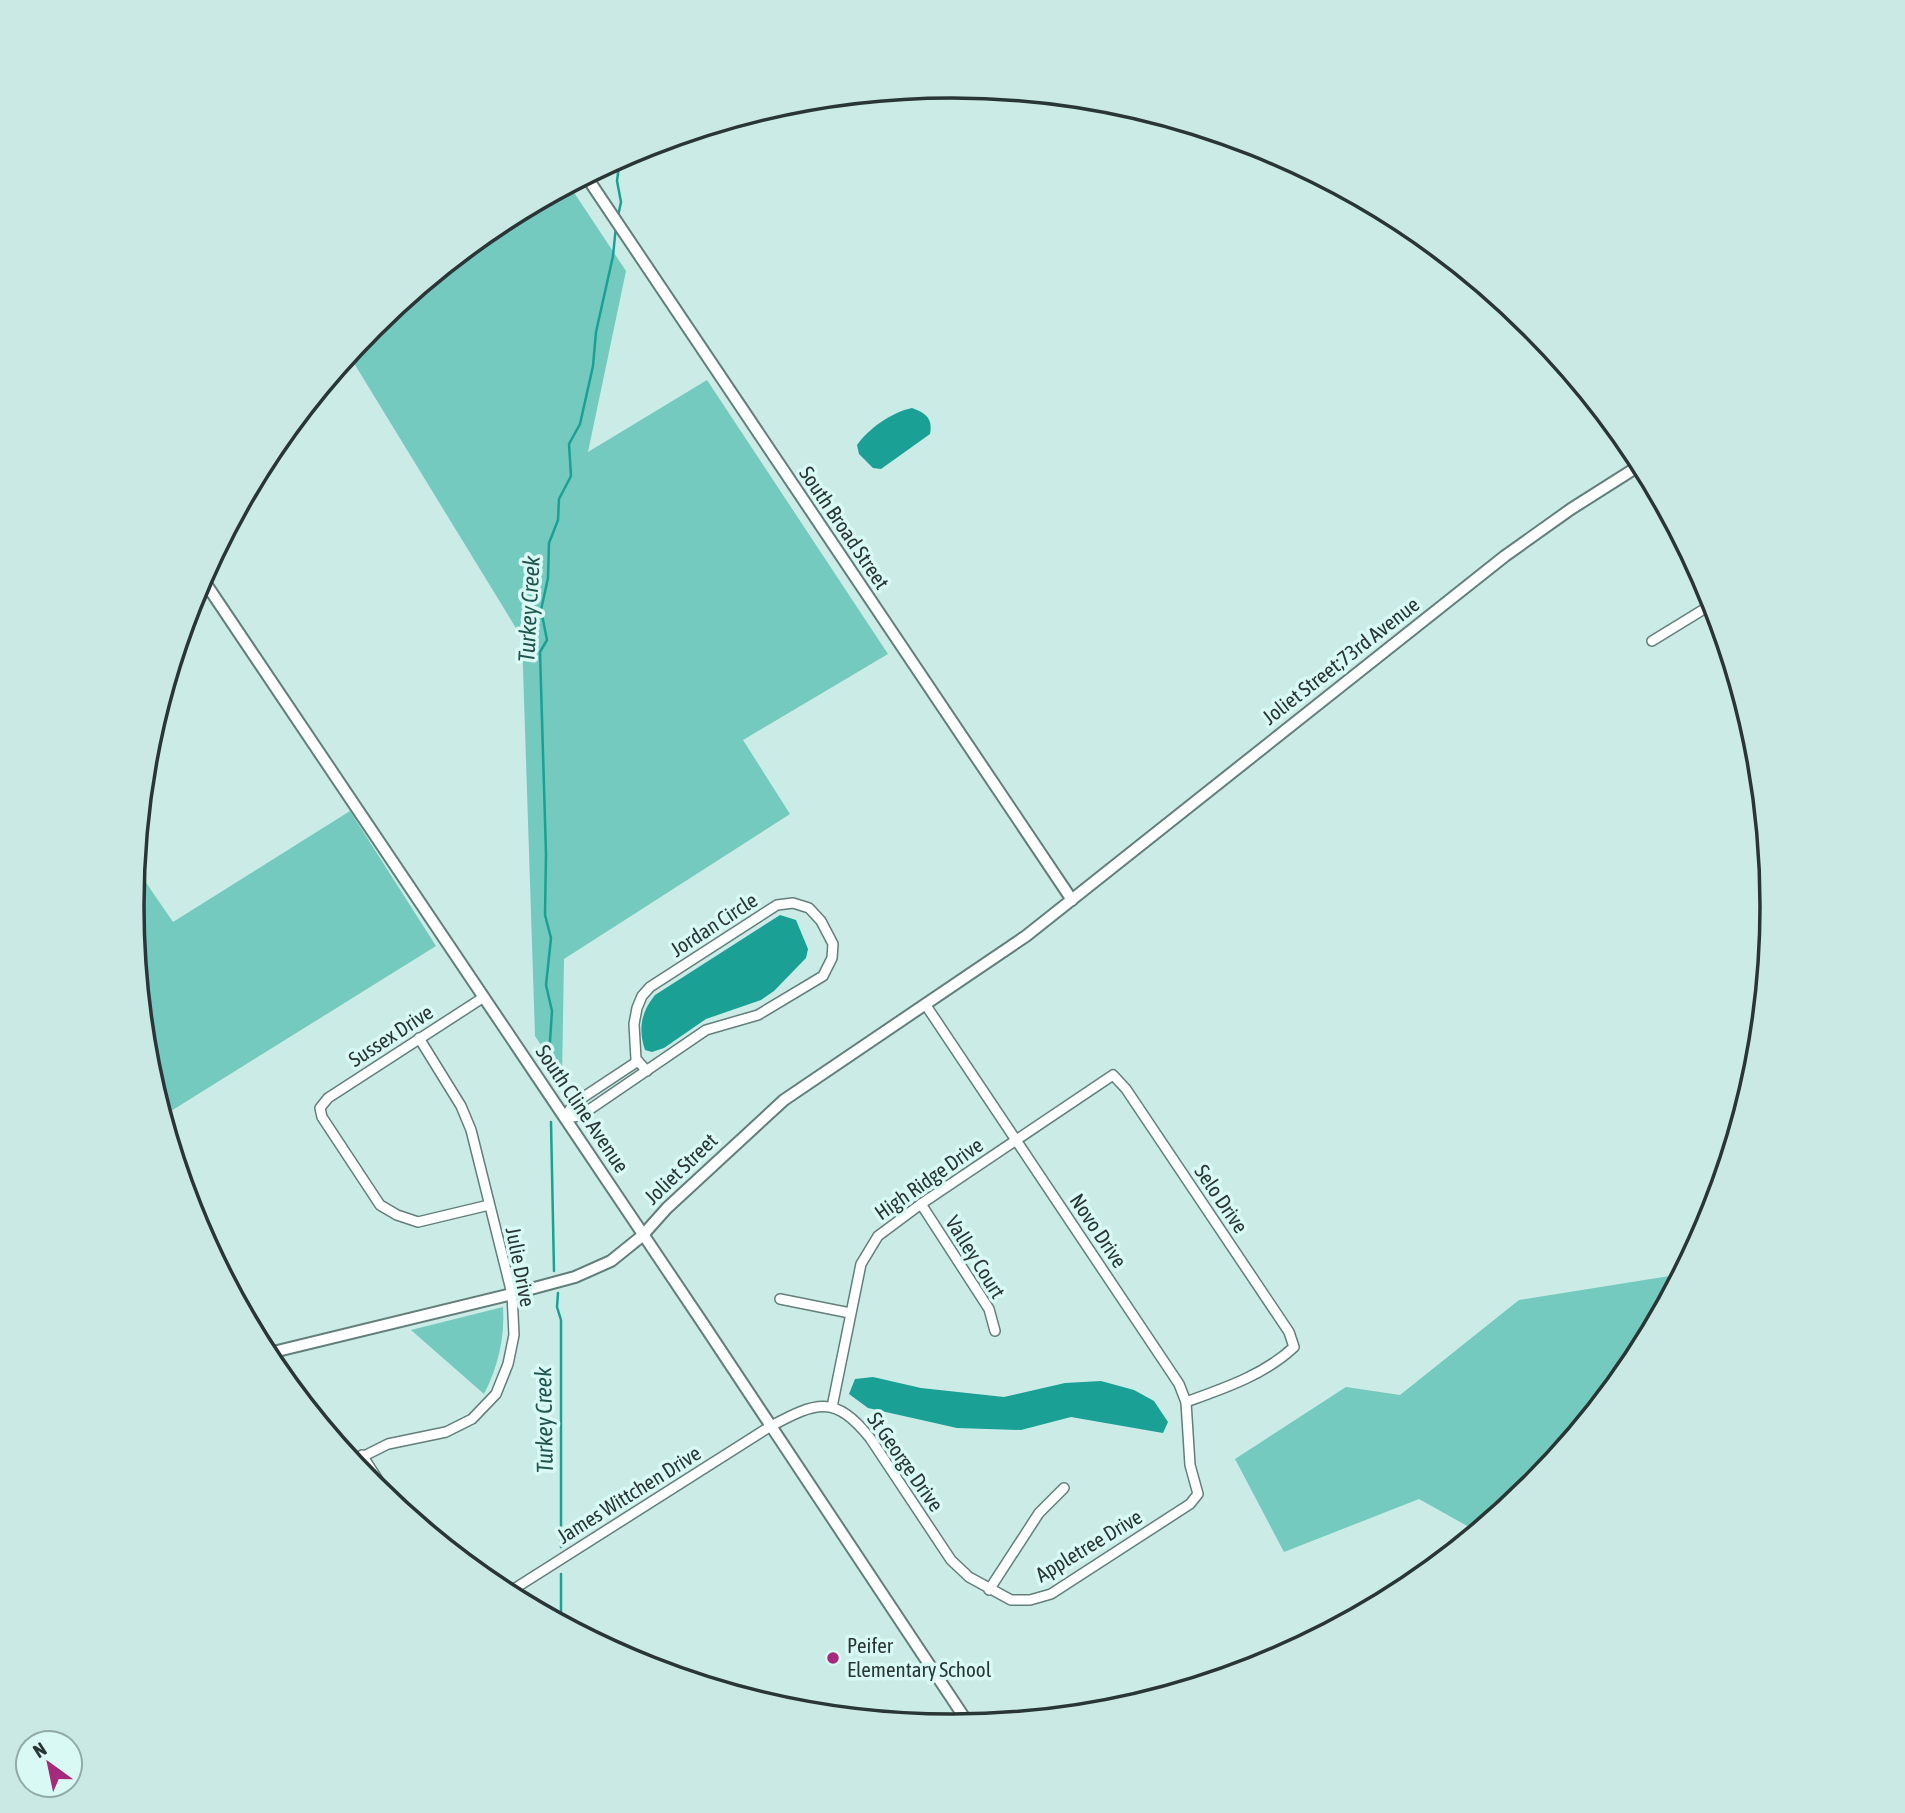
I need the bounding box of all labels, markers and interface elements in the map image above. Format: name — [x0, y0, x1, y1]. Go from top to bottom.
street label: South Broad Street — [795, 462, 895, 593]
water label: Turkey Creek — [513, 554, 545, 663]
street label: Joliet Street;73rd Avenue — [1257, 592, 1423, 729]
street label: Jordan Circle — [666, 887, 761, 961]
street label: Sussex Drive — [344, 999, 437, 1071]
street label: South Cline Avenue — [531, 1040, 634, 1177]
street label: Joliet Street — [639, 1128, 722, 1209]
street label: High Ridge Drive — [870, 1132, 987, 1224]
street label: Selo Drive — [1190, 1160, 1253, 1237]
street label: Novo Drive — [1065, 1189, 1132, 1272]
street label: Valley Court — [941, 1211, 1011, 1302]
street label: Julie Drive — [502, 1225, 540, 1309]
water label: Turkey Creek — [530, 1366, 558, 1473]
street label: St George Drive — [863, 1407, 949, 1516]
street label: James Wittchen Drive — [552, 1440, 705, 1548]
street label: Appletree Drive — [1031, 1504, 1146, 1586]
place label: Peifer Elementary School — [847, 1633, 992, 1681]
marker: Peifer Elementary School — [825, 1650, 841, 1666]
north arrow — [14, 1729, 84, 1799]
text: N — [29, 1737, 50, 1762]

